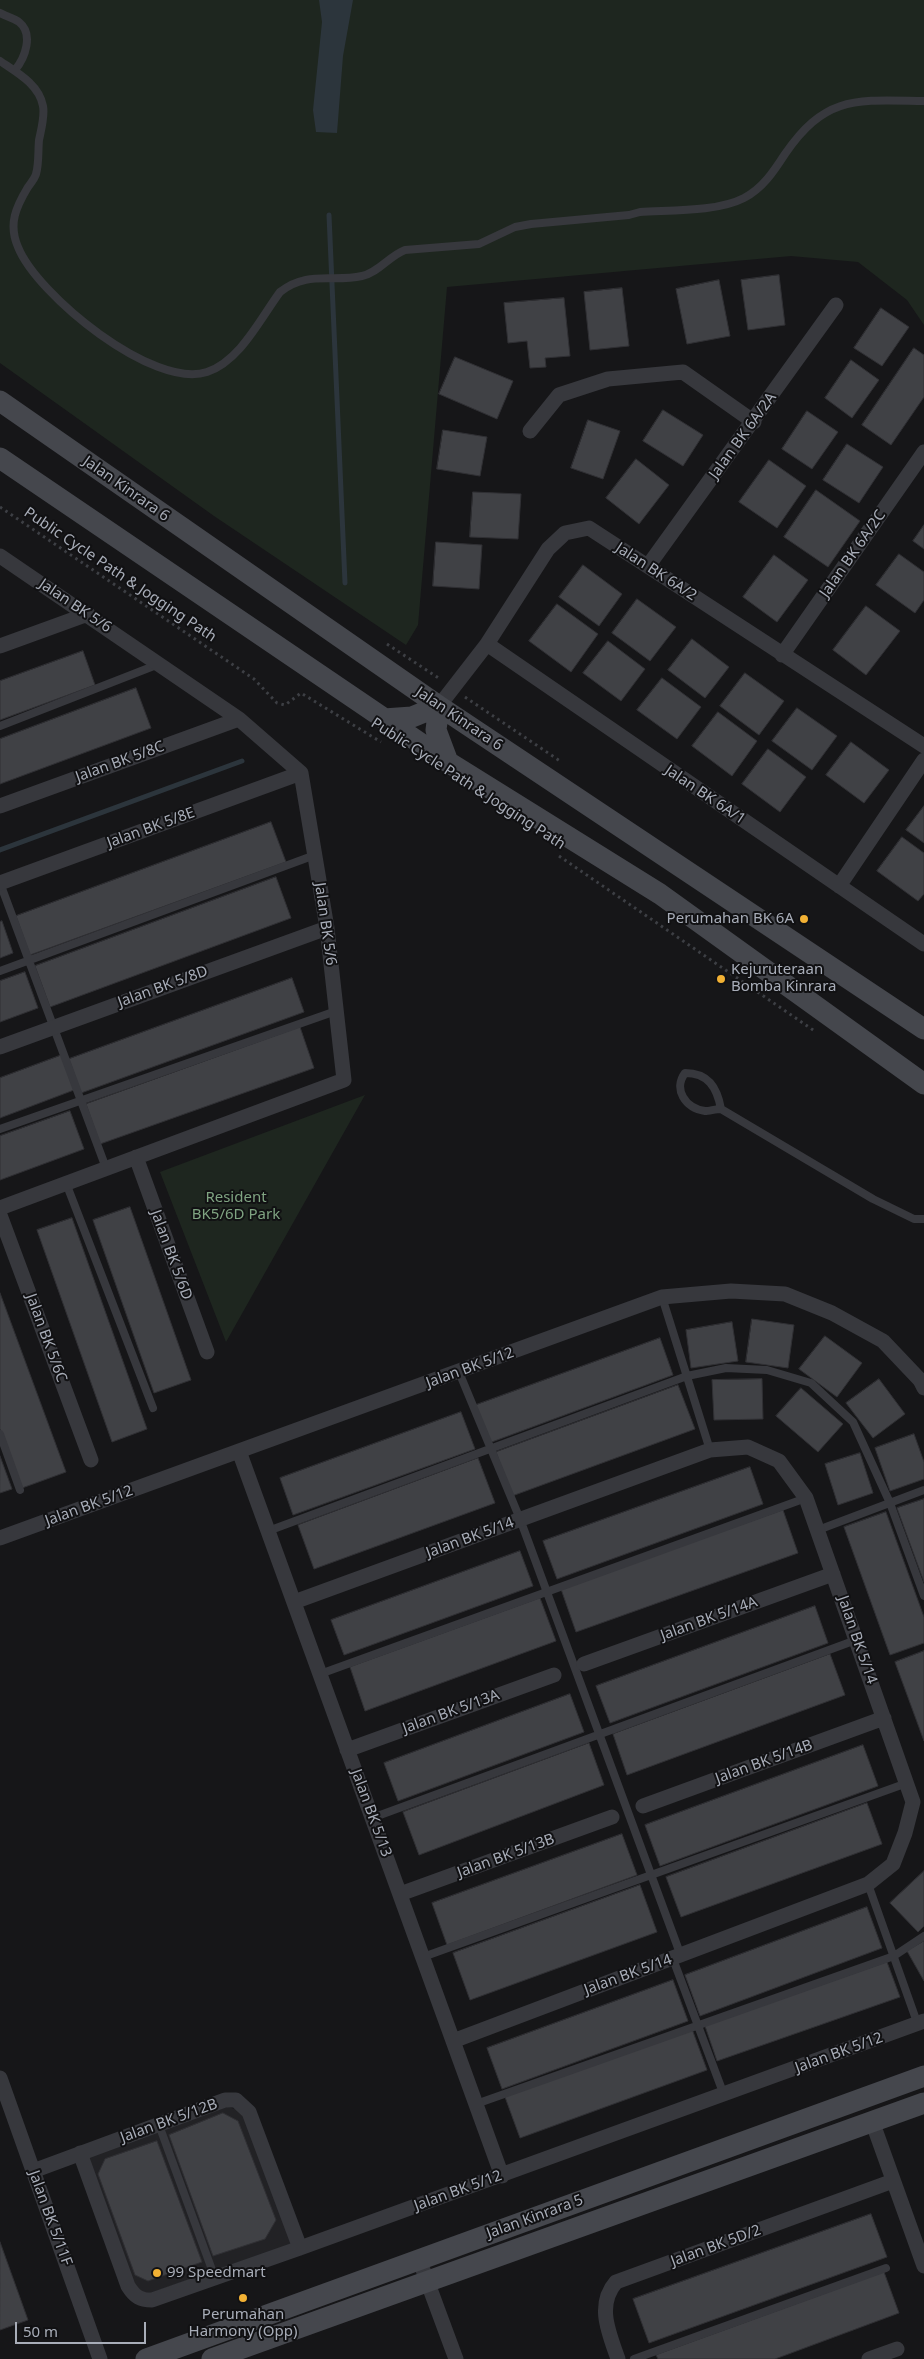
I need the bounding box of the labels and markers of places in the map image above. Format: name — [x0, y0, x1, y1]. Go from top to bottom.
place label: Perumahan BK 6A — [667, 910, 794, 928]
marker: Perumahan BK 6A — [798, 913, 810, 925]
place label: Kejuruteraan Bomba Kinrara — [731, 961, 836, 996]
marker: Kejuruteraan Bomba Kinrara — [715, 973, 727, 985]
place label: 99 Speedmart — [167, 2264, 266, 2282]
marker: 99 Speedmart — [151, 2267, 163, 2279]
marker: Perumahan Harmony (Opp) — [237, 2292, 249, 2304]
place label: Perumahan Harmony (Opp) — [189, 2306, 297, 2341]

